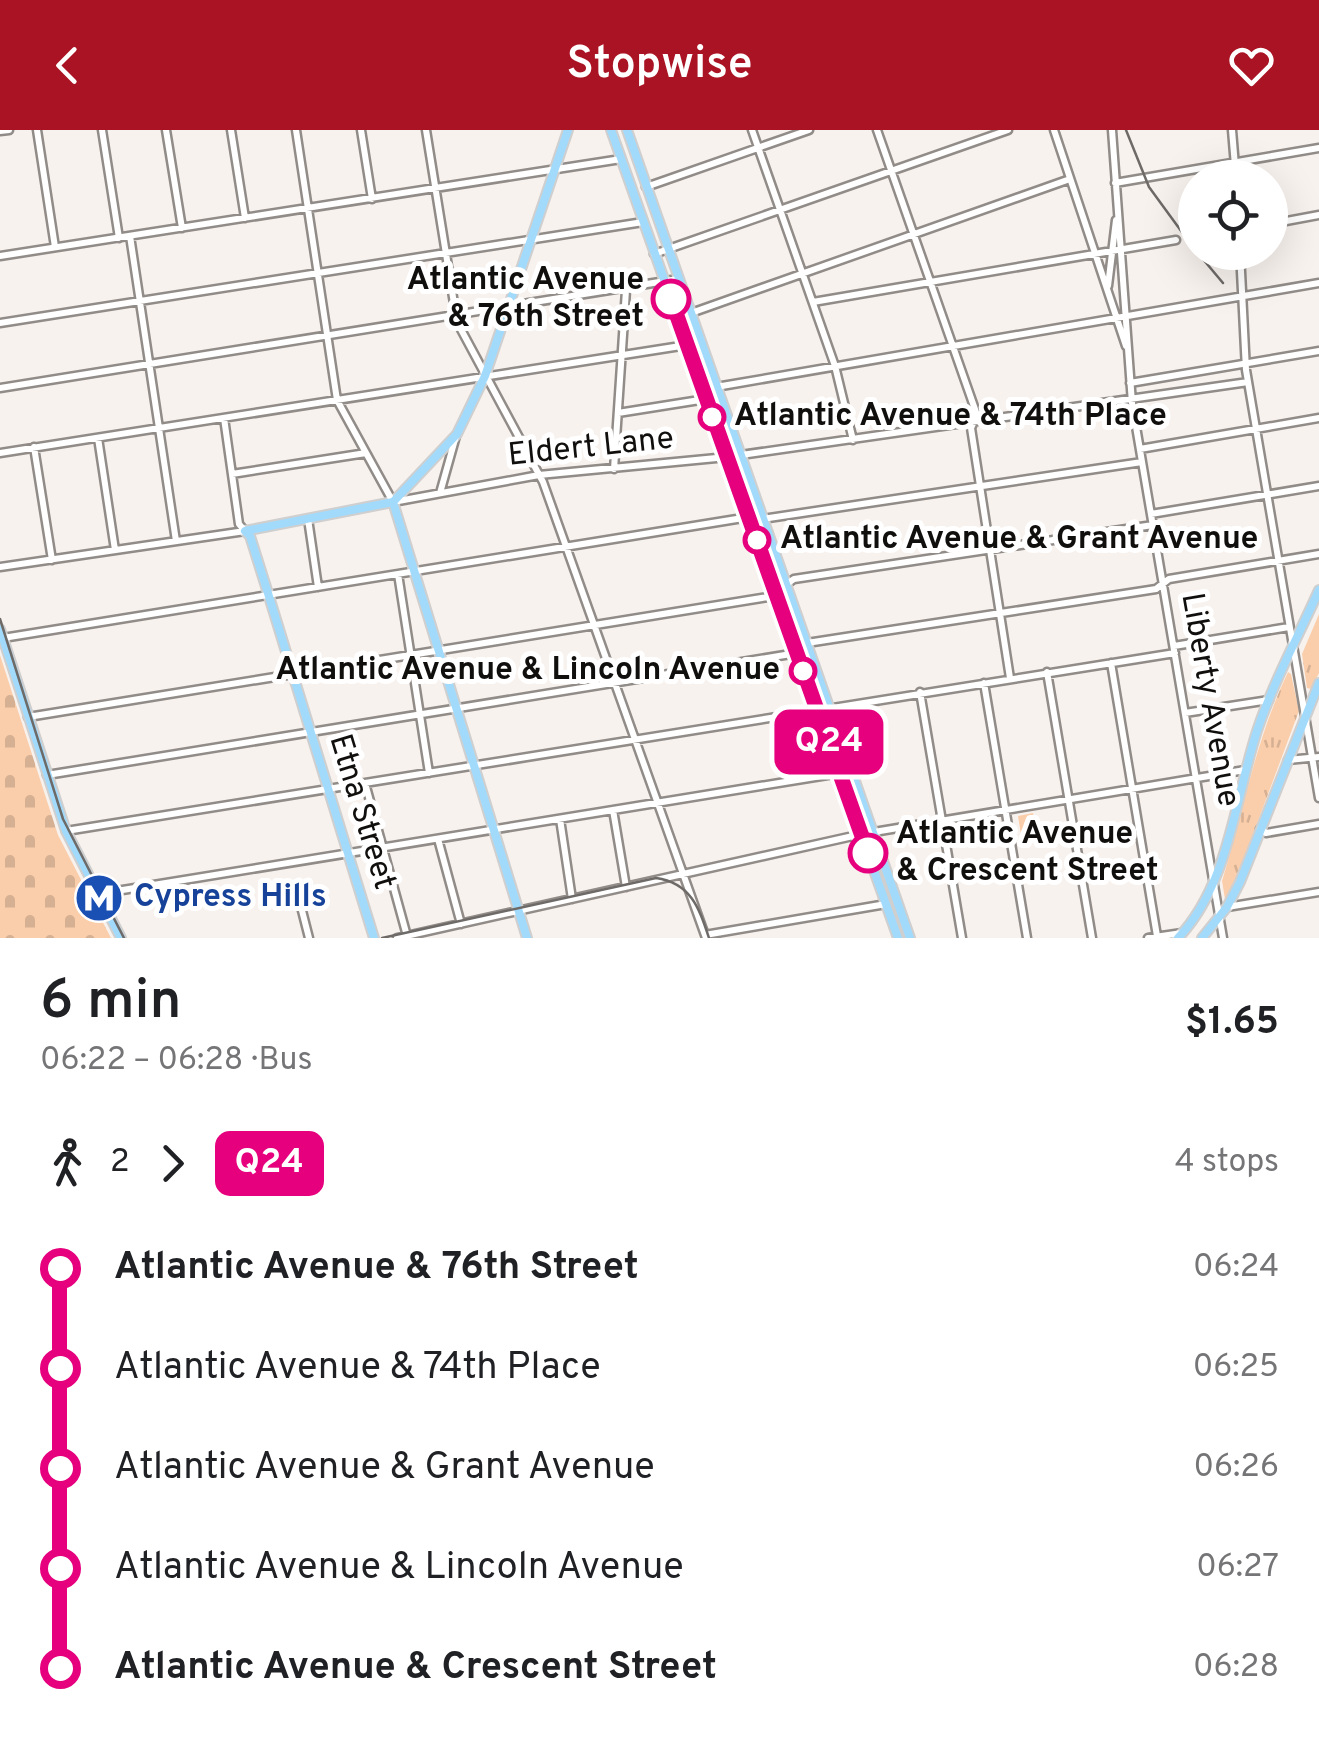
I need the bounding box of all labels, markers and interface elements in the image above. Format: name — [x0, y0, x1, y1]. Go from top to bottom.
text: Stopwise — [566, 37, 753, 94]
icon: back — [40, 38, 95, 93]
icon: heart — [1224, 38, 1279, 93]
map controls — [1178, 160, 1288, 270]
button: locate — [1178, 160, 1288, 270]
place label: Atlantic Avenue & 76th Street — [407, 261, 644, 338]
marker: Atlantic Avenue & 76th Street — [652, 280, 690, 318]
place label: Atlantic Avenue & 74th Place — [734, 397, 1167, 437]
marker: Atlantic Avenue & 74th Place — [699, 404, 725, 430]
street label: Eldert Lane — [506, 419, 676, 477]
place label: Atlantic Avenue & Grant Avenue — [780, 520, 1258, 560]
marker: Atlantic Avenue & Grant Avenue — [744, 527, 770, 553]
street label: Liberty Avenue — [1170, 590, 1248, 810]
place label: Atlantic Avenue & Lincoln Avenue — [276, 651, 780, 691]
marker: Atlantic Avenue & Lincoln Avenue — [790, 658, 816, 684]
line badge: Q24 — [772, 710, 886, 774]
text: Q24 — [794, 720, 864, 764]
street label: Etna Street — [318, 729, 404, 895]
place label: Atlantic Avenue & Crescent Street — [896, 815, 1159, 892]
marker: Atlantic Avenue & Crescent Street — [849, 834, 887, 872]
metro station icon: Cypress Hills — [73, 872, 125, 924]
place label: Cypress Hills — [134, 878, 327, 918]
text: 6 min — [40, 968, 182, 1038]
text: $1.65 — [1185, 999, 1279, 1048]
text: 06:22 – 06:28 · Bus — [40, 1041, 312, 1081]
icon: walk — [40, 1136, 95, 1191]
icon: forward — [145, 1136, 200, 1191]
text: Q24 — [235, 1141, 304, 1185]
text: 2 — [110, 1143, 130, 1183]
text: 4 stops — [1175, 1143, 1279, 1183]
text: Atlantic Avenue & 76th Street — [114, 1244, 639, 1293]
text: 06:24 — [1193, 1248, 1279, 1288]
text: Atlantic Avenue & 74th Place — [114, 1344, 601, 1393]
text: 06:25 — [1193, 1348, 1279, 1388]
text: Atlantic Avenue & Grant Avenue — [114, 1444, 655, 1493]
text: 06:26 — [1193, 1448, 1279, 1488]
text: Atlantic Avenue & Lincoln Avenue — [114, 1544, 684, 1593]
text: 06:27 — [1196, 1548, 1279, 1588]
text: Atlantic Avenue & Crescent Street — [114, 1644, 717, 1693]
text: 06:28 — [1193, 1648, 1279, 1688]

